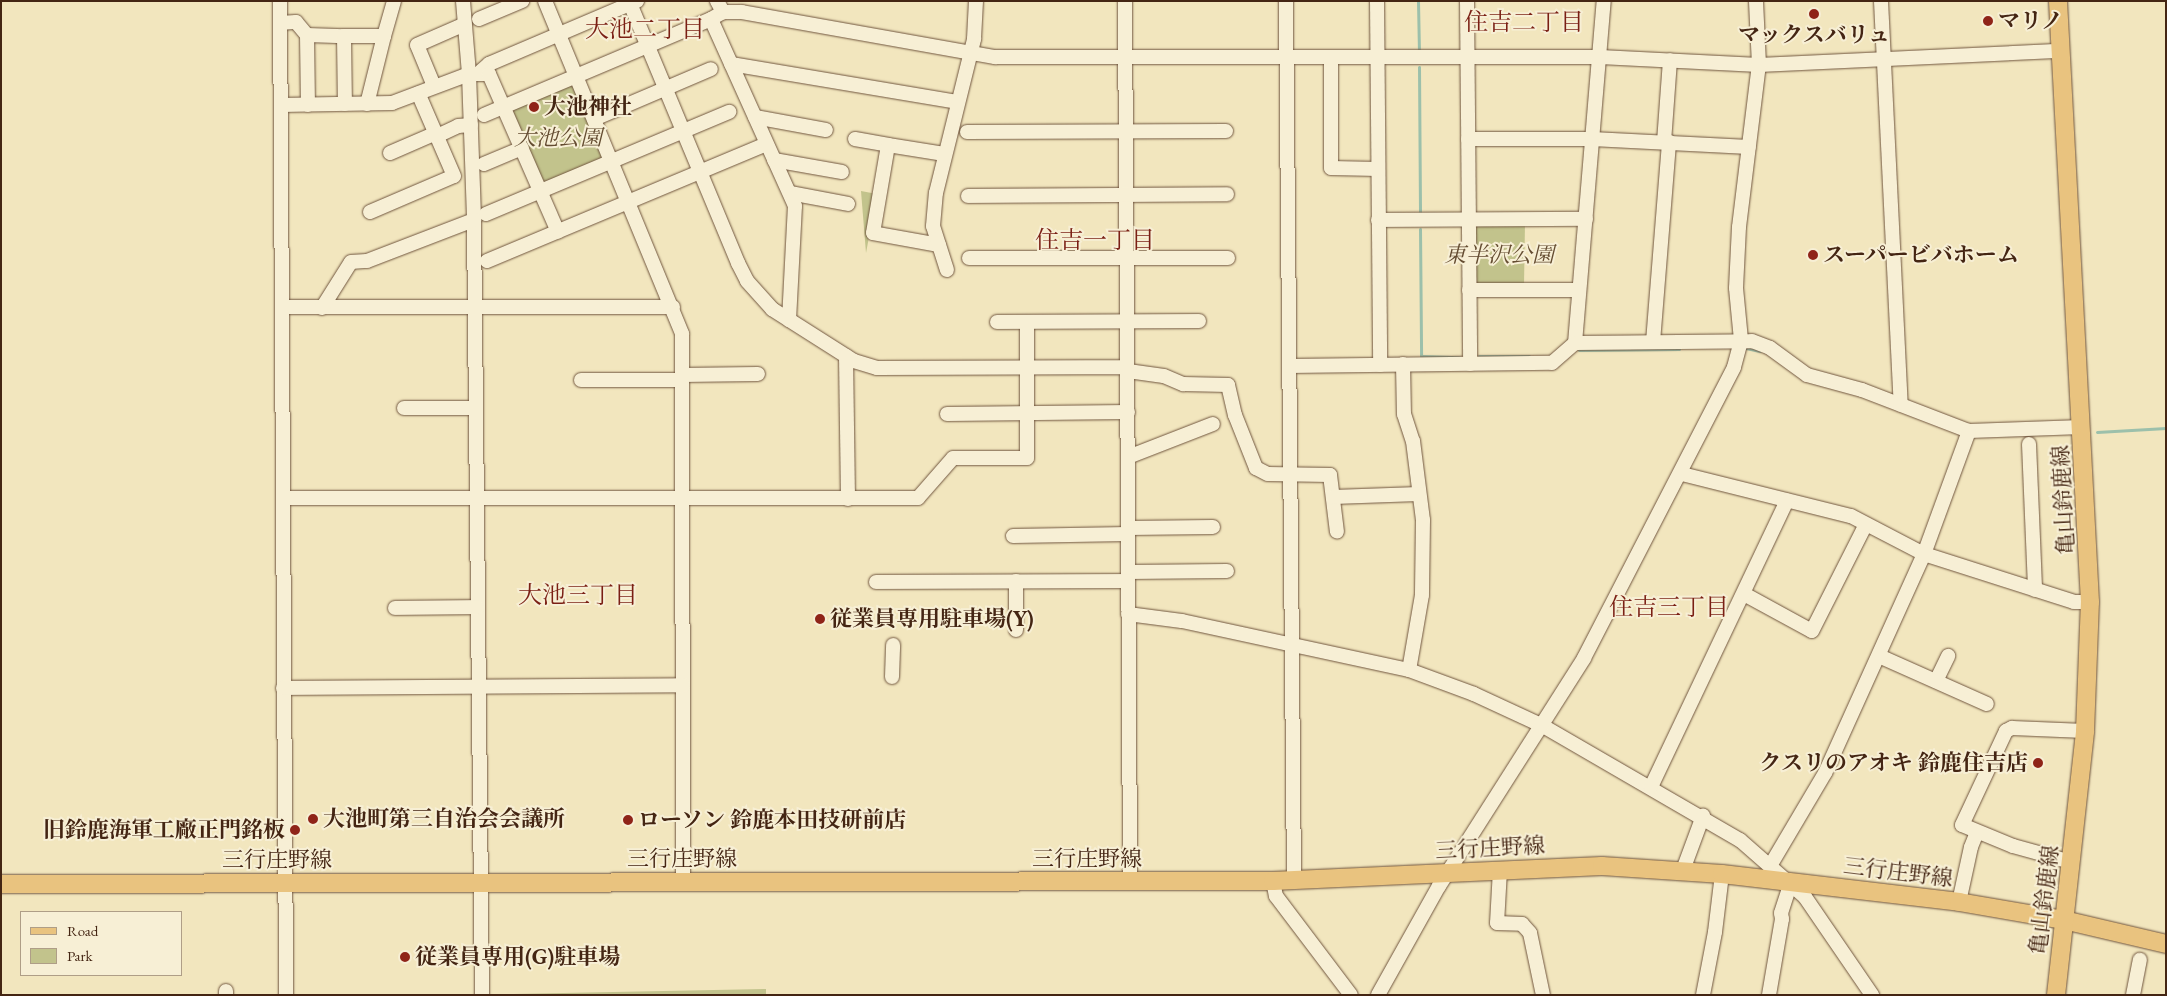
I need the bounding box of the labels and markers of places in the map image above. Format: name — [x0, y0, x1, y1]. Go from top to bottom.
marker: マックスバリュ — [1808, 8, 1820, 20]
place label: マリノ — [1998, 8, 2064, 34]
marker: マリノ — [1982, 15, 1994, 27]
place label: マックスバリュ — [1737, 22, 1891, 48]
place label: 大池神社 — [544, 94, 632, 120]
marker: 大池神社 — [528, 101, 540, 113]
place label: スーパービバホーム — [1823, 242, 2020, 268]
marker: スーパービバホーム — [1807, 249, 1819, 261]
place label: 従業員専用駐車場(Y) — [830, 606, 1034, 632]
marker: 従業員専用駐車場(Y) — [814, 613, 826, 625]
place label: クスリのアオキ 鈴鹿住吉店 — [1759, 750, 2028, 776]
marker: クスリのアオキ 鈴鹿住吉店 — [2032, 757, 2044, 769]
place label: 大池町第三自治会会議所 — [323, 806, 565, 832]
place label: ローソン 鈴鹿本田技研前店 — [638, 807, 907, 833]
marker: 大池町第三自治会会議所 — [307, 813, 319, 825]
marker: ローソン 鈴鹿本田技研前店 — [622, 814, 634, 826]
place label: 旧鈴鹿海軍工廠正門銘板 — [43, 817, 285, 843]
marker: 旧鈴鹿海軍工廠正門銘板 — [289, 824, 301, 836]
place label: 従業員専用(G)駐車場 — [415, 944, 620, 970]
marker: 従業員専用(G)駐車場 — [399, 951, 411, 963]

